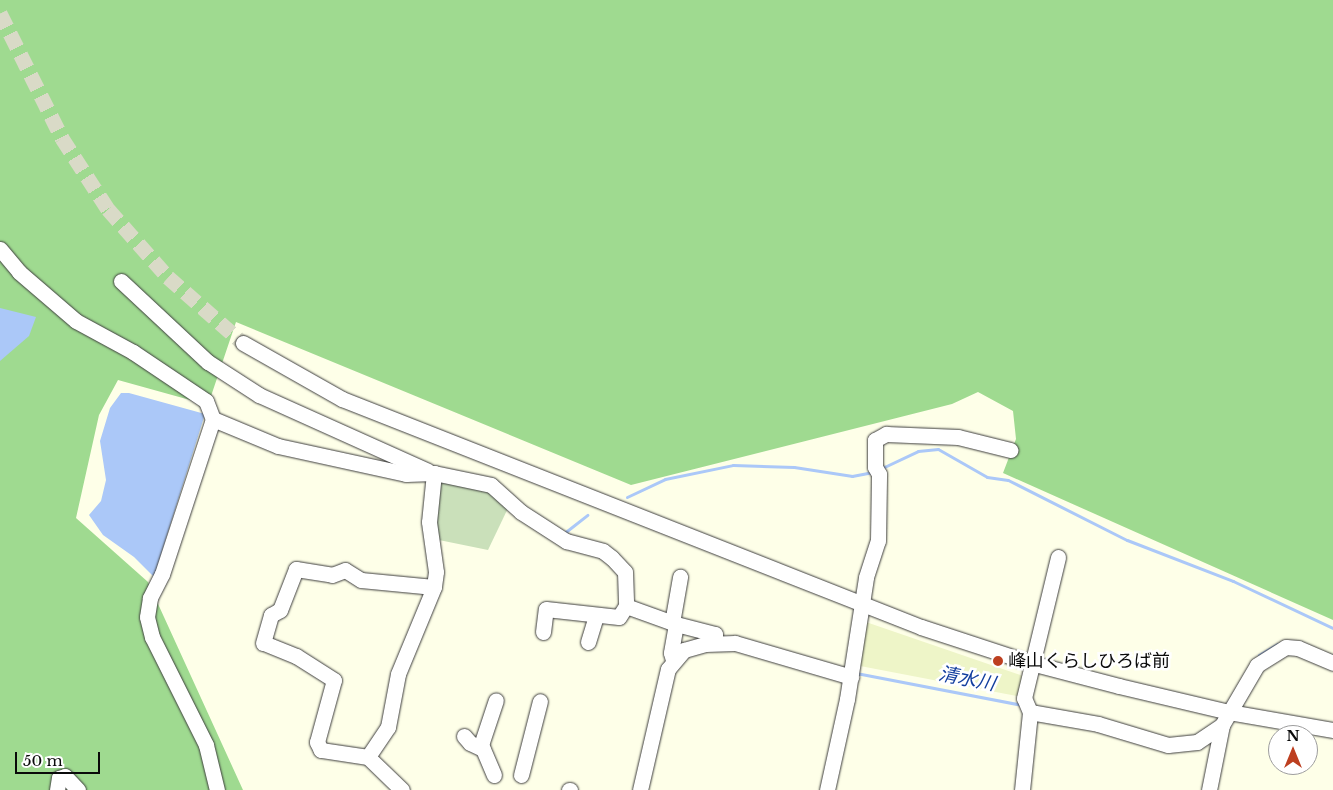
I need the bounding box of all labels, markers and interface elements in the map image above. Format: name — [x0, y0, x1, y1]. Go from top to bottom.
place label: 峰山くらしひろば前 — [1008, 650, 1170, 672]
marker: 峰山くらしひろば前 — [992, 655, 1004, 667]
water label: 清水川 — [937, 662, 997, 696]
north arrow — [1268, 725, 1318, 775]
text: N — [1286, 727, 1300, 745]
scale bar — [18, 742, 102, 774]
text: 50 m — [23, 751, 63, 770]

